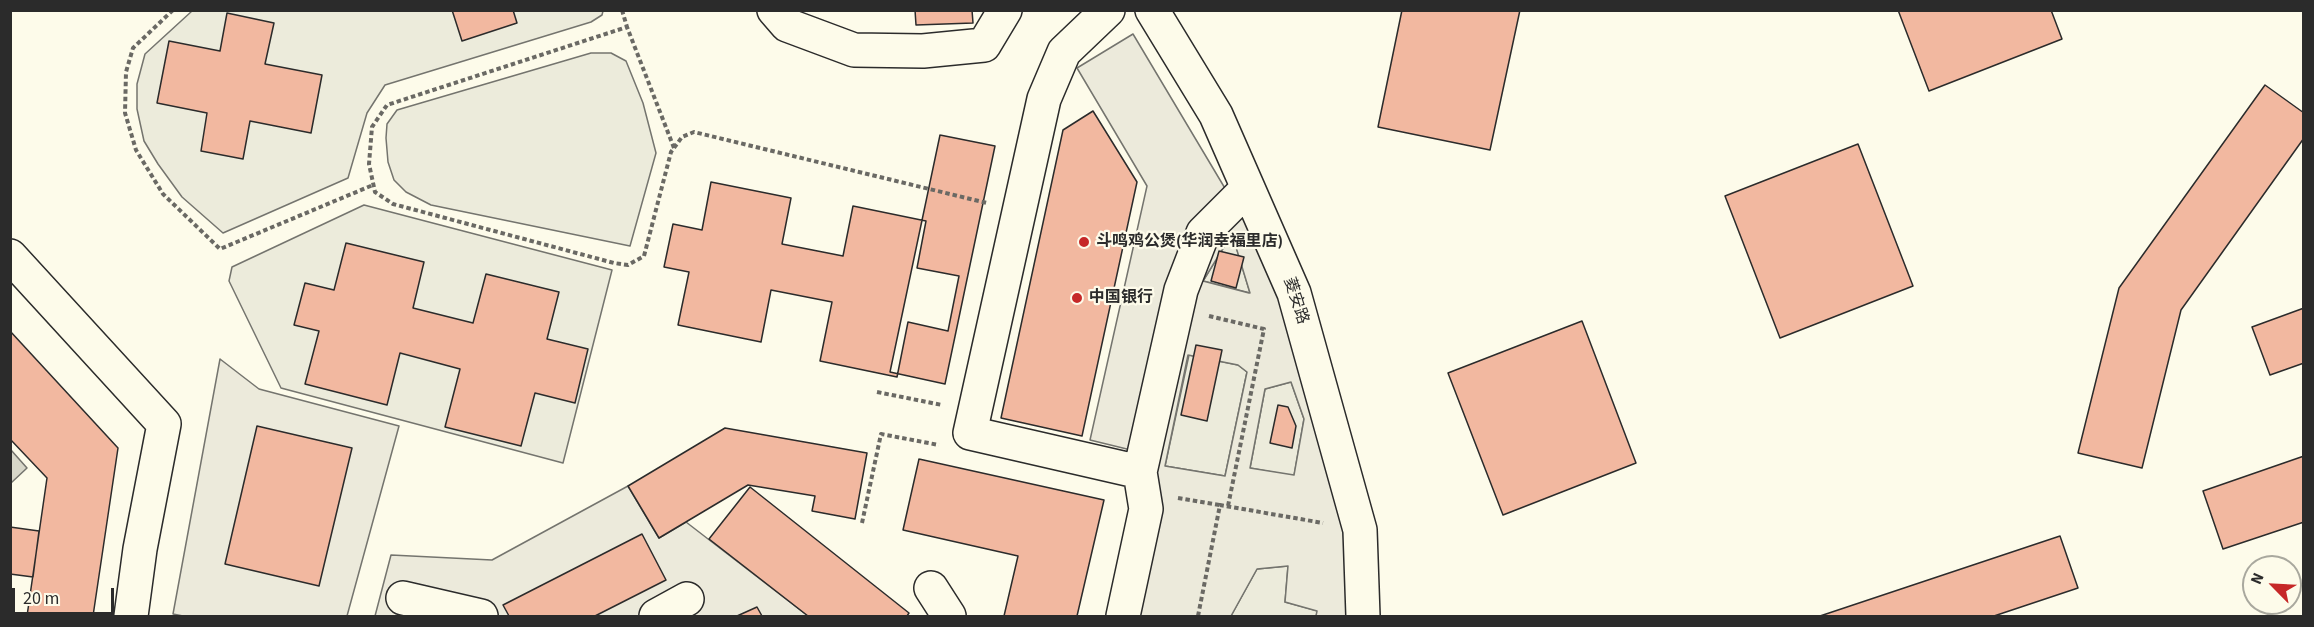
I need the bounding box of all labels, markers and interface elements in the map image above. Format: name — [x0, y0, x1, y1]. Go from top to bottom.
place label: 斗鸣鸡公煲(华润幸福里店) — [1096, 232, 1283, 252]
marker: 斗鸣鸡公煲(华润幸福里店) — [1077, 235, 1091, 249]
street label: 菱安路 — [1278, 275, 1312, 327]
place label: 中国银行 — [1089, 288, 1153, 308]
marker: 中国银行 — [1070, 291, 1084, 305]
north arrow — [2242, 555, 2302, 615]
text: N — [2245, 569, 2270, 588]
scale bar — [15, 576, 117, 614]
text: 20 m — [23, 586, 59, 611]

